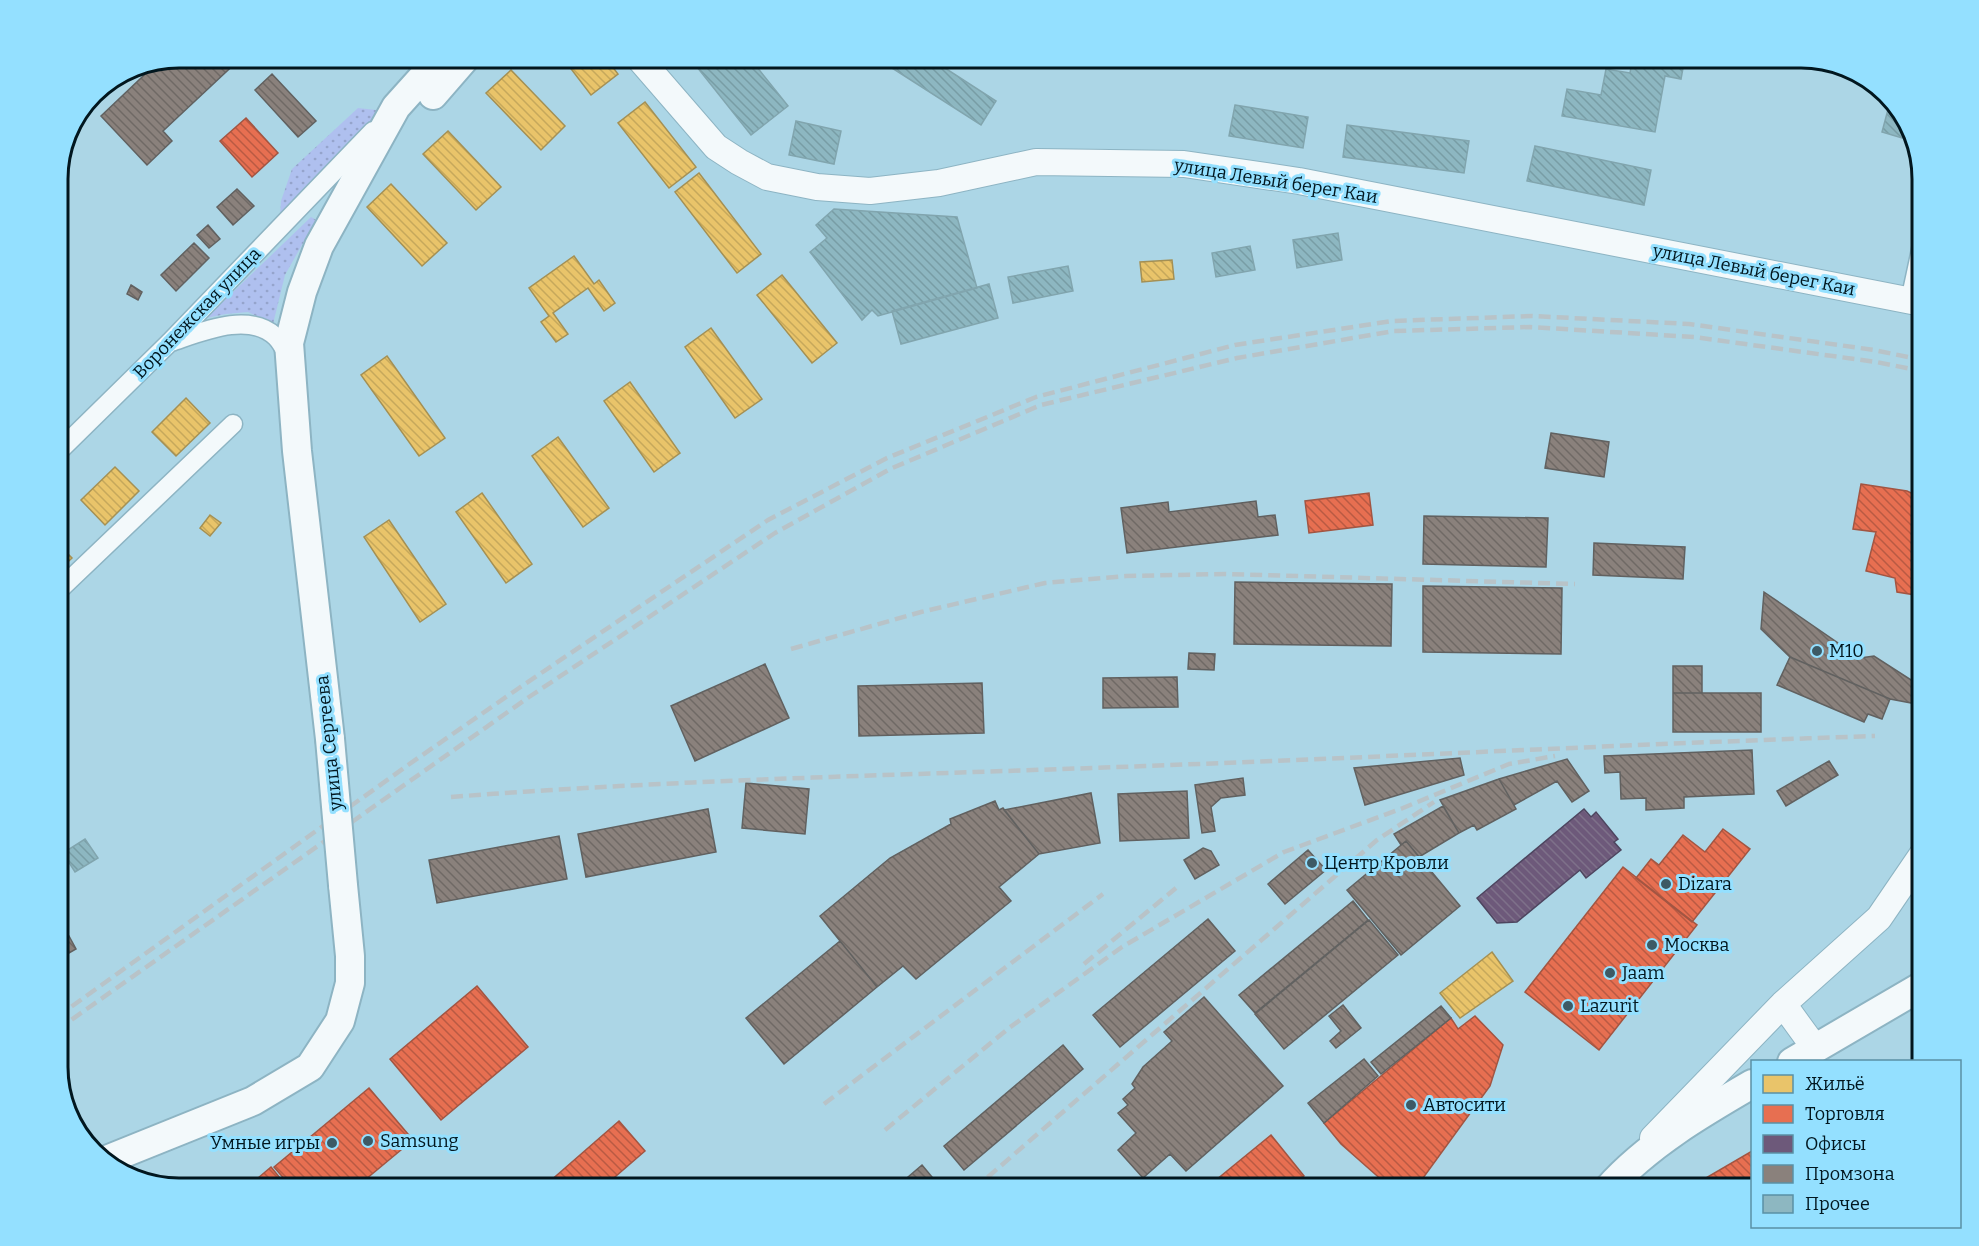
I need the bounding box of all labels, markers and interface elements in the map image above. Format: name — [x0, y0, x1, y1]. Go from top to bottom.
street label: улица Левый берег Каи — [1172, 154, 1379, 208]
street label: улица Левый берег Каи — [1650, 239, 1857, 300]
street label: Воронежская улица — [129, 243, 265, 383]
place label: M10 — [1829, 640, 1864, 662]
marker: M10 — [1810, 644, 1824, 658]
street label: улица Сергеева — [311, 674, 347, 813]
place label: Центр Кровли — [1324, 852, 1449, 874]
marker: Центр Кровли — [1305, 856, 1319, 870]
place label: Dizara — [1678, 873, 1732, 895]
marker: Dizara — [1659, 877, 1673, 891]
place label: Москва — [1664, 934, 1730, 956]
marker: Москва — [1645, 938, 1659, 952]
place label: Jaam — [1621, 962, 1664, 984]
marker: Jaam — [1603, 966, 1617, 980]
place label: Lazurit — [1580, 995, 1639, 1017]
marker: Lazurit — [1561, 999, 1575, 1013]
legend — [1751, 1060, 1961, 1228]
text: Жильё — [1805, 1073, 1865, 1095]
place label: Автосити — [1423, 1094, 1506, 1116]
marker: Автосити — [1404, 1098, 1418, 1112]
text: Торговля — [1805, 1103, 1885, 1125]
place label: Samsung — [380, 1130, 459, 1152]
place label: Умные игры — [210, 1132, 320, 1154]
text: Офисы — [1805, 1133, 1866, 1155]
marker: Samsung — [361, 1134, 375, 1148]
marker: Умные игры — [325, 1136, 339, 1150]
text: Промзона — [1805, 1163, 1895, 1185]
text: Прочее — [1805, 1193, 1870, 1215]

